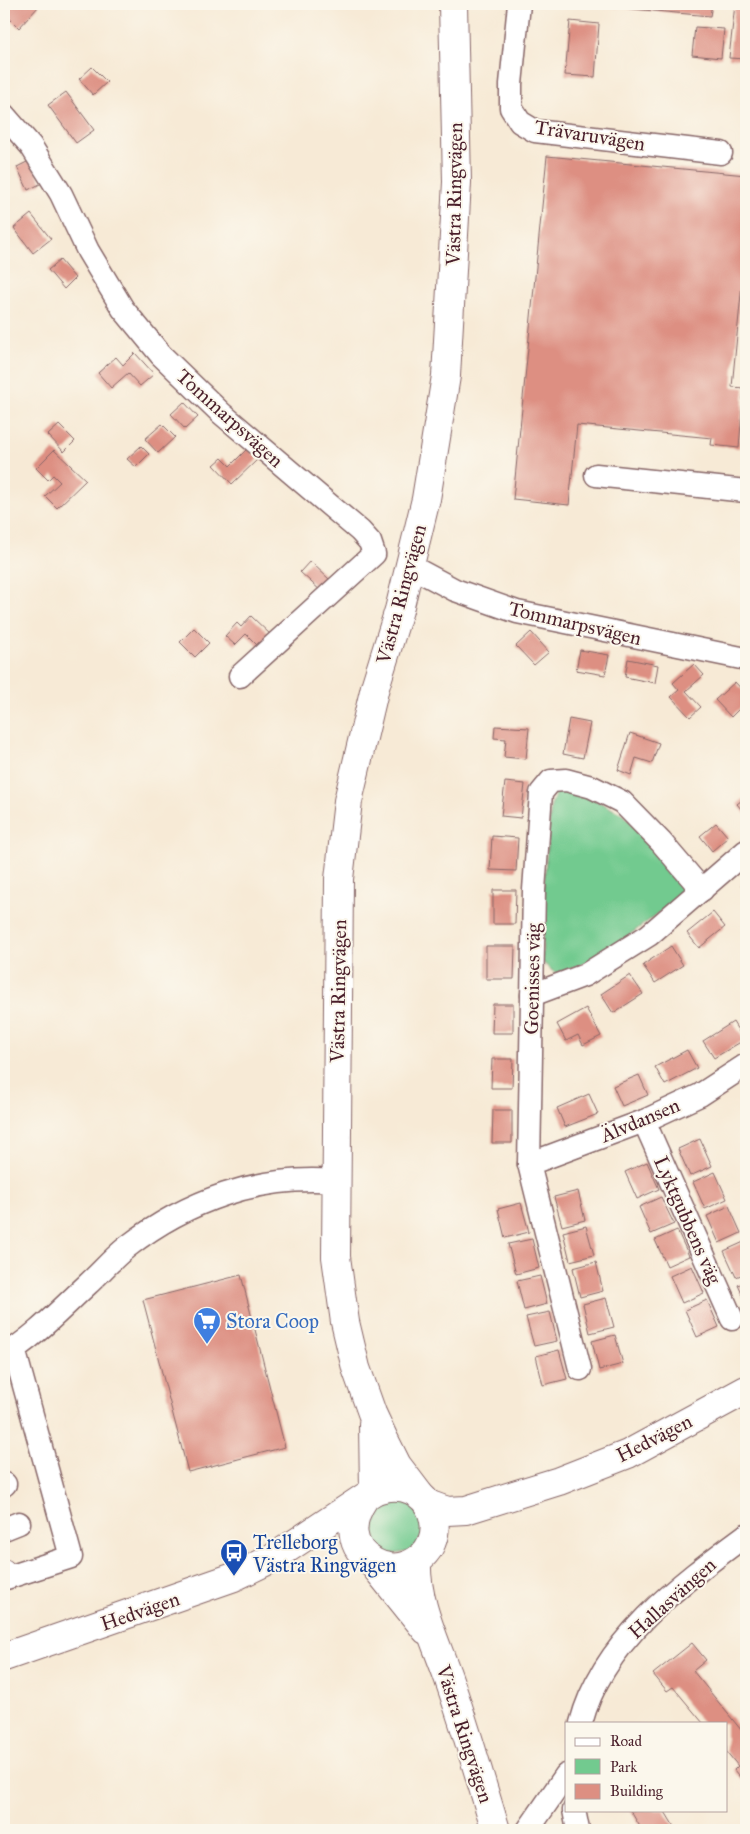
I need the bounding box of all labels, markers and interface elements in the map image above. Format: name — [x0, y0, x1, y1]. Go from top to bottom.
street label: Trävaruvägen — [533, 114, 647, 157]
street label: Västra Ringvägen — [441, 122, 468, 267]
street label: Tommarpsvägen — [171, 364, 289, 473]
street label: Västra Ringvägen — [371, 522, 432, 668]
street label: Tommarpsvägen — [506, 596, 644, 651]
street label: Västra Ringvägen — [325, 919, 352, 1064]
street label: Goenisses väg — [519, 922, 546, 1035]
street label: Älvdansen — [596, 1093, 683, 1148]
street label: Lyktgubbens väg — [648, 1152, 727, 1289]
supermarket icon: Stora Coop — [192, 1306, 222, 1345]
place label: Stora Coop — [226, 1309, 319, 1333]
street label: Hedvägen — [612, 1409, 697, 1468]
place label: Trelleborg Västra Ringvägen — [252, 1530, 396, 1578]
bus stop icon: Trelleborg Västra Ringvägen — [219, 1538, 249, 1577]
street label: Hallasvängen — [623, 1552, 722, 1644]
street label: Hedvägen — [97, 1586, 183, 1637]
street label: Västra Ringvägen — [430, 1661, 499, 1806]
legend — [565, 1722, 728, 1812]
text: Road — [610, 1732, 642, 1750]
text: Park — [610, 1758, 637, 1776]
text: Building — [610, 1782, 664, 1800]

